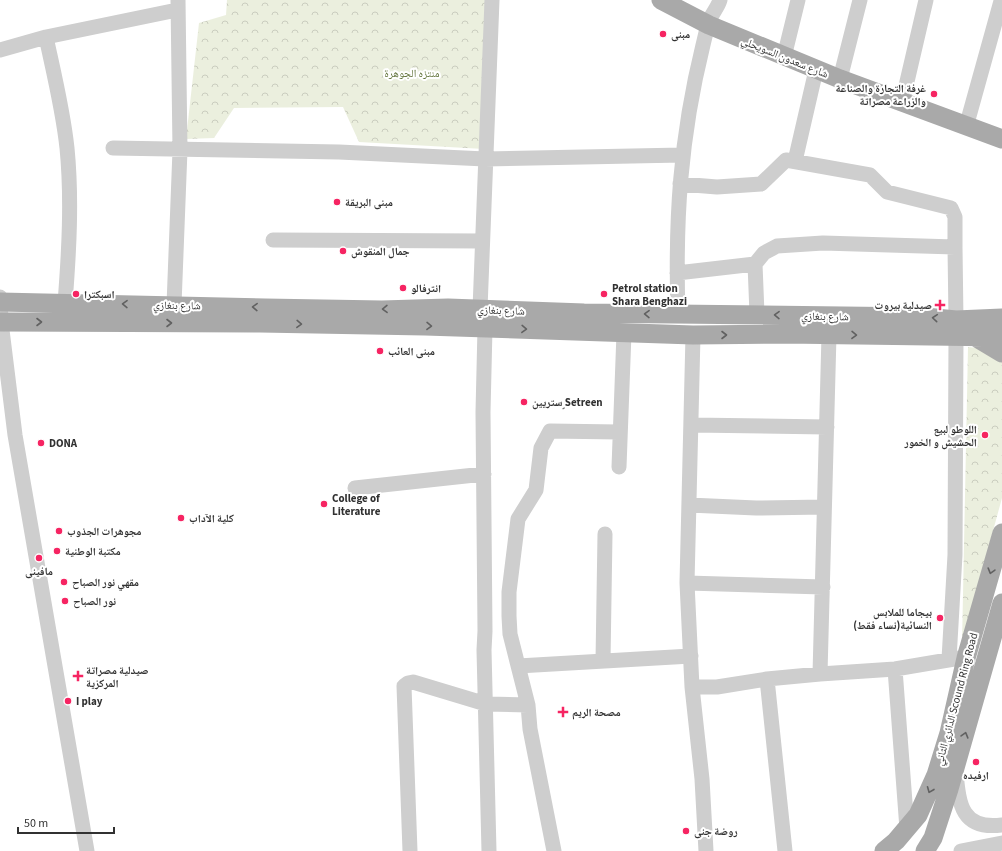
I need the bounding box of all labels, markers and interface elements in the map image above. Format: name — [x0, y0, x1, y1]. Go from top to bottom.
place label: مبنى — [671, 27, 690, 42]
marker: مبنى — [658, 29, 668, 39]
street label: شارع سعدون السويحلي — [739, 33, 831, 83]
park label: منتزه الجوهرة — [384, 66, 440, 81]
place label: غرفة التجارة والصناعة والزراعة مصراتة — [836, 81, 926, 109]
marker: غرفة التجارة والصناعة والزراعة مصراتة — [929, 89, 939, 99]
place label: مبنى البريقة — [345, 195, 393, 210]
marker: مبنى البريقة — [332, 197, 342, 207]
place label: جمال المنقوش — [351, 244, 410, 259]
marker: جمال المنقوش — [338, 246, 348, 256]
place label: انترفالو — [411, 281, 441, 296]
place label: Petrol station Shara Benghazi — [612, 281, 687, 309]
marker: انترفالو — [398, 283, 408, 293]
place label: اسبكترا — [84, 287, 115, 302]
marker: اسبكترا — [71, 289, 81, 299]
marker: Petrol station Shara Benghazi — [599, 289, 609, 299]
street label: شارع بنغازي — [153, 298, 201, 314]
place label: صيدلية بيروت — [875, 298, 932, 313]
one-way arrow — [122, 300, 128, 308]
marker: صيدلية بيروت — [935, 300, 945, 310]
street label: شارع بنغازي — [477, 302, 525, 320]
one-way arrow — [252, 303, 258, 312]
one-way arrow — [382, 305, 388, 313]
street label: شارع بنغازي — [801, 309, 849, 325]
one-way arrow — [644, 310, 650, 318]
one-way arrow — [774, 310, 780, 319]
one-way arrow — [932, 313, 938, 322]
one-way arrow — [36, 318, 42, 326]
one-way arrow — [166, 319, 172, 327]
one-way arrow — [296, 320, 302, 329]
one-way arrow — [426, 322, 432, 330]
one-way arrow — [521, 325, 527, 333]
one-way arrow — [721, 331, 727, 339]
one-way arrow — [851, 331, 857, 340]
place label: مبنى العائب — [388, 344, 435, 359]
marker: مبنى العائب — [375, 346, 385, 356]
place label: ستريين ٍSetreen — [532, 395, 603, 410]
marker: ستريين ٍSetreen — [519, 397, 529, 407]
place label: اللوطو لبيع الحشيش و الخمور — [904, 422, 977, 450]
marker: اللوطو لبيع الحشيش و الخمور — [980, 430, 990, 440]
place label: DONA — [49, 436, 78, 451]
marker: DONA — [36, 438, 46, 448]
place label: College of Literature — [332, 491, 381, 519]
marker: College of Literature — [319, 499, 329, 509]
place label: كلية الآداب — [189, 511, 234, 526]
marker: كلية الآداب — [176, 513, 186, 523]
place label: مجوهرات الجذوب — [67, 524, 141, 539]
marker: مجوهرات الجذوب — [54, 526, 64, 536]
place label: مكتبة الوطنية — [65, 544, 121, 559]
marker: مكتبة الوطنية — [52, 546, 62, 556]
marker: مافينى — [34, 553, 44, 563]
place label: مافينى — [25, 564, 53, 579]
one-way arrow — [988, 568, 996, 574]
place label: مقهي نور الصباح — [72, 575, 139, 591]
marker: مقهي نور الصباح — [59, 577, 69, 587]
place label: نور الصباح — [73, 594, 116, 609]
marker: نور الصباح — [60, 596, 70, 606]
place label: بيجاما للملابس النسائية(نساء فقط) — [853, 605, 932, 633]
marker: بيجاما للملابس النسائية(نساء فقط) — [935, 613, 945, 623]
street label: الدائري الثاني Scound Ring Road — [932, 631, 982, 767]
place label: صيدلية مصراتة المركزية — [86, 663, 149, 691]
marker: صيدلية مصراتة المركزية — [73, 671, 83, 681]
place label: I play — [76, 694, 103, 709]
marker: I play — [63, 696, 73, 706]
place label: مصحة الريم — [572, 705, 621, 720]
marker: مصحة الريم — [557, 706, 569, 718]
one-way arrow — [960, 732, 969, 739]
marker: ارفيده — [971, 757, 981, 767]
place label: ارفيده — [963, 768, 989, 783]
one-way arrow — [926, 787, 934, 794]
scale bar — [18, 809, 114, 835]
text: 50 m — [24, 815, 48, 832]
place label: روضة جنى — [694, 824, 738, 839]
marker: روضة جنى — [681, 826, 691, 836]

